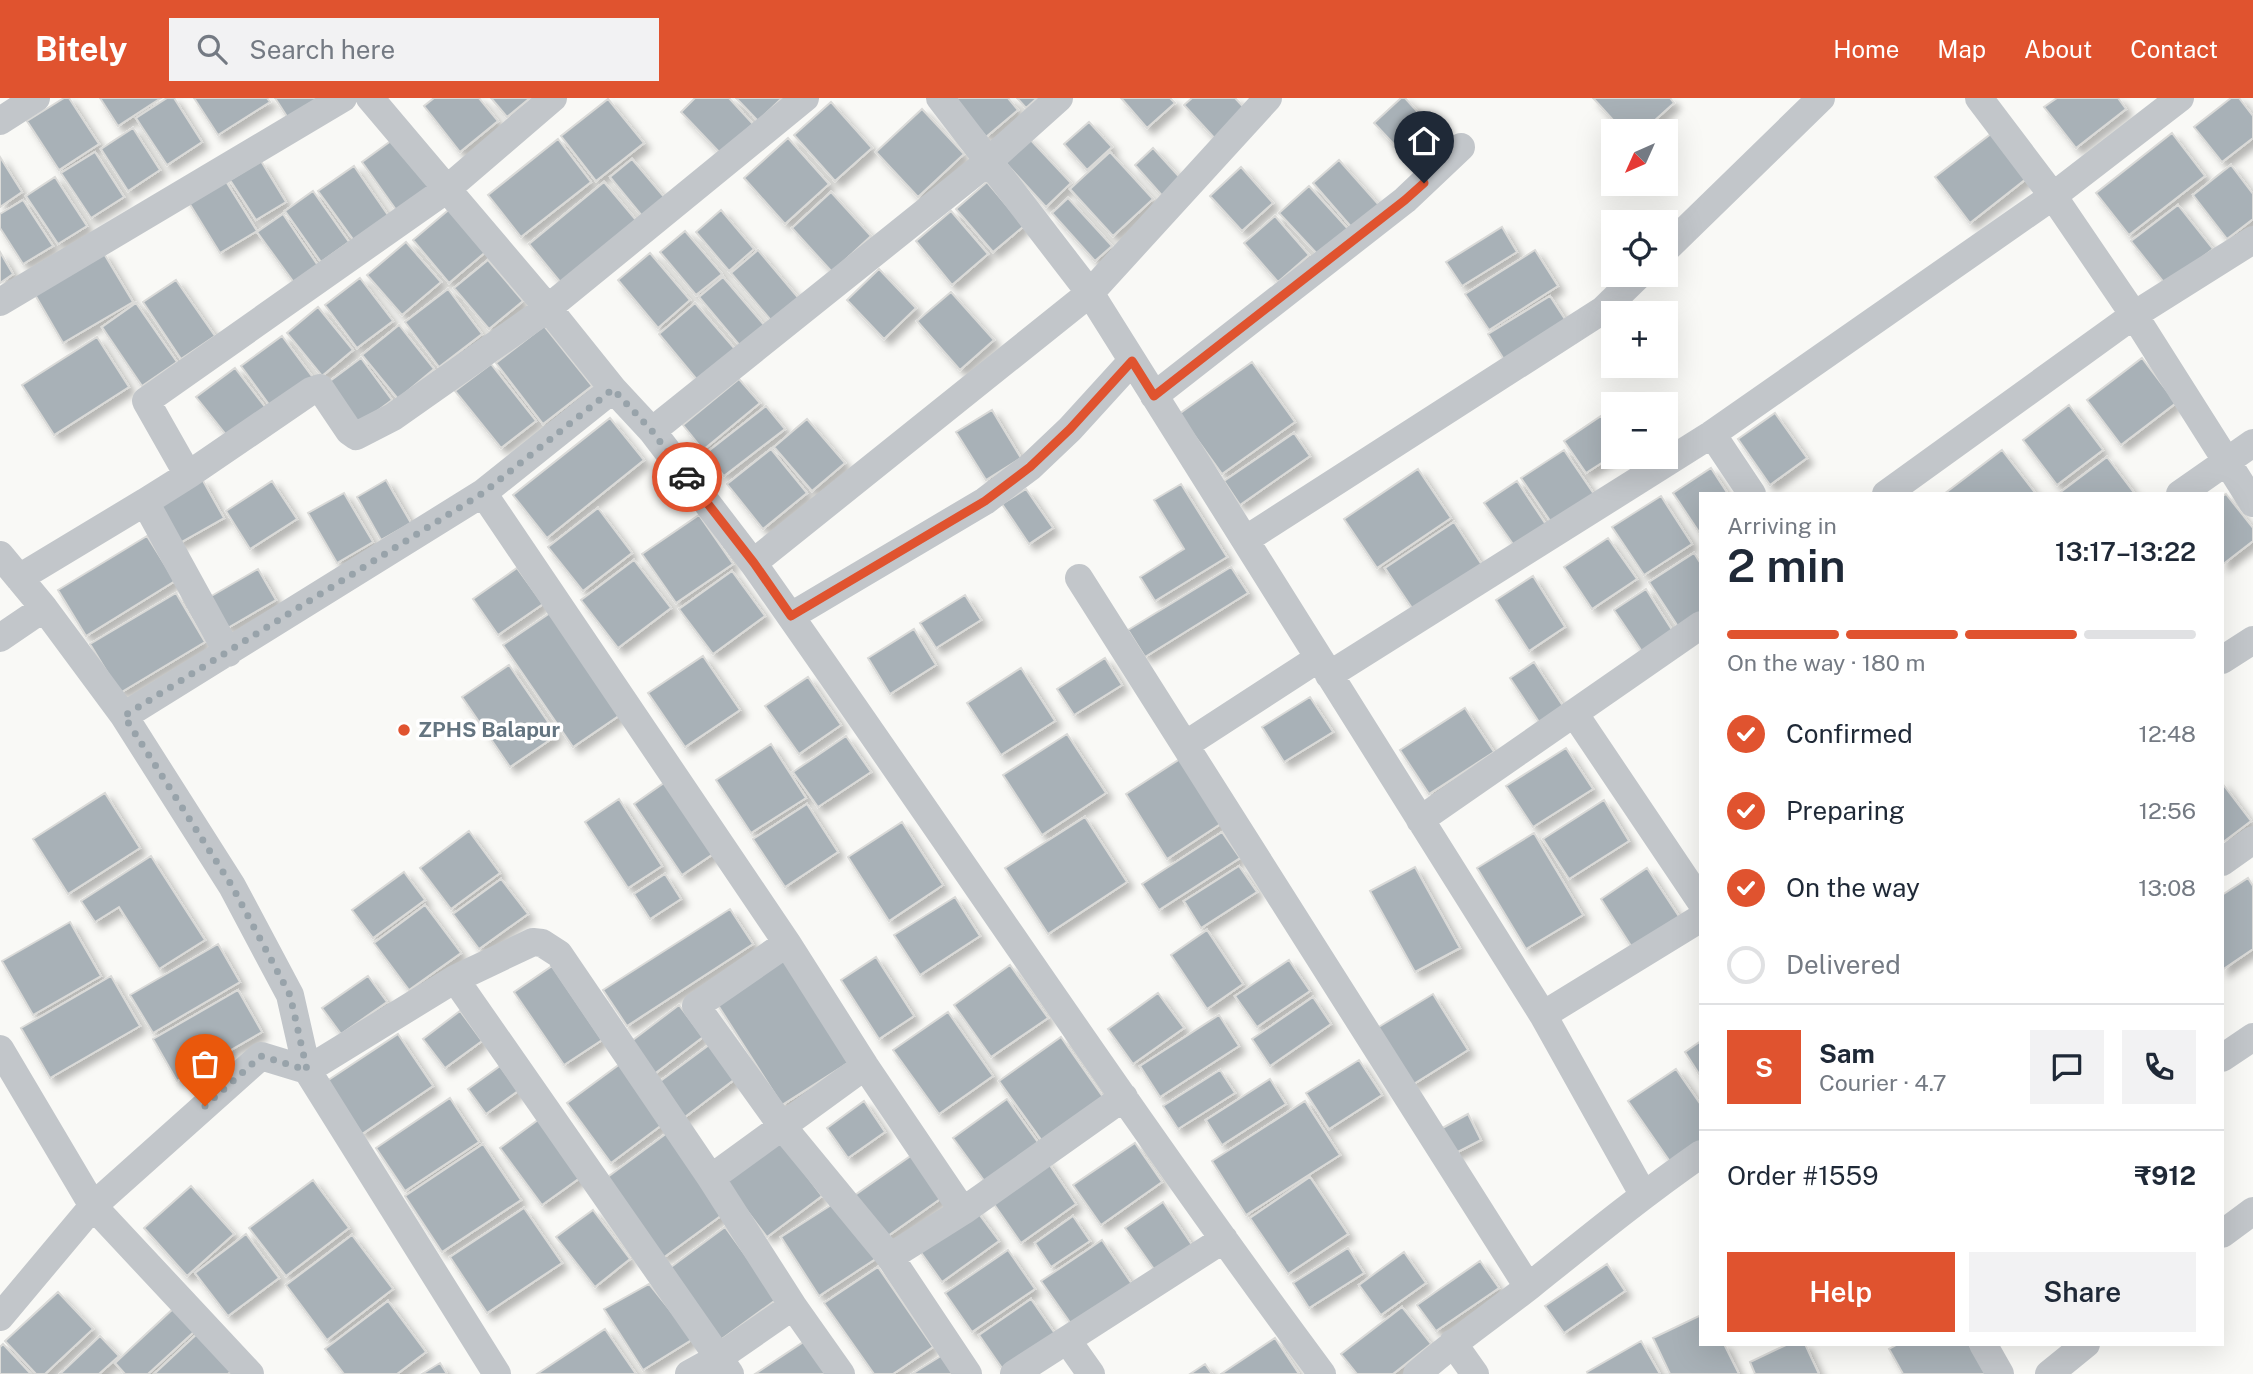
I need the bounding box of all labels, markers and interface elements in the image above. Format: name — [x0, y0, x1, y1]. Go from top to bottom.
search box — [169, 18, 659, 81]
text: Bitely — [35, 30, 127, 68]
icon: search — [193, 30, 231, 68]
text: Search here — [249, 34, 395, 65]
text: Home — [1833, 35, 1899, 63]
text: Map — [1937, 35, 1986, 63]
text: About — [2024, 35, 2092, 63]
text: Contact — [2130, 35, 2218, 63]
pin — [1394, 111, 1454, 183]
north arrow — [1601, 119, 1678, 196]
map controls — [1601, 119, 1678, 469]
icon: home — [1405, 122, 1443, 160]
button: locate — [1601, 210, 1678, 287]
button: + — [1601, 301, 1678, 378]
button: − — [1601, 392, 1678, 469]
courier — [652, 442, 722, 512]
icon: car — [668, 458, 706, 496]
text: Arriving in — [1727, 512, 1837, 539]
text: 13:17–13:22 — [2055, 536, 2196, 567]
text: 2 min — [1727, 538, 1846, 592]
text: On the way · 180 m — [1727, 649, 1925, 676]
icon: check — [1727, 715, 1765, 753]
place label: ZPHS Balapur — [418, 717, 560, 742]
text: Confirmed — [1786, 718, 1913, 749]
text: 12:48 — [2139, 720, 2196, 747]
marker: ZPHS Balapur — [396, 722, 412, 738]
icon: check — [1727, 792, 1765, 830]
text: Preparing — [1786, 795, 1905, 826]
text: 12:56 — [2139, 797, 2196, 824]
icon: check — [1727, 869, 1765, 907]
text: On the way — [1786, 872, 1920, 903]
text: 13:08 — [2138, 874, 2196, 901]
text: Delivered — [1786, 949, 1901, 980]
button: chat — [2030, 1030, 2104, 1104]
button: phone — [2122, 1030, 2196, 1104]
pin — [175, 1034, 235, 1106]
text: Sam — [1819, 1038, 1875, 1069]
icon: bag — [186, 1045, 224, 1083]
text: S — [1755, 1052, 1773, 1083]
text: Courier · 4.7 — [1819, 1069, 1947, 1096]
text: Order #1559 — [1727, 1160, 1878, 1191]
text: ₹912 — [2135, 1160, 2196, 1191]
button: Help — [1727, 1252, 1955, 1332]
button: Share — [1969, 1252, 2196, 1332]

